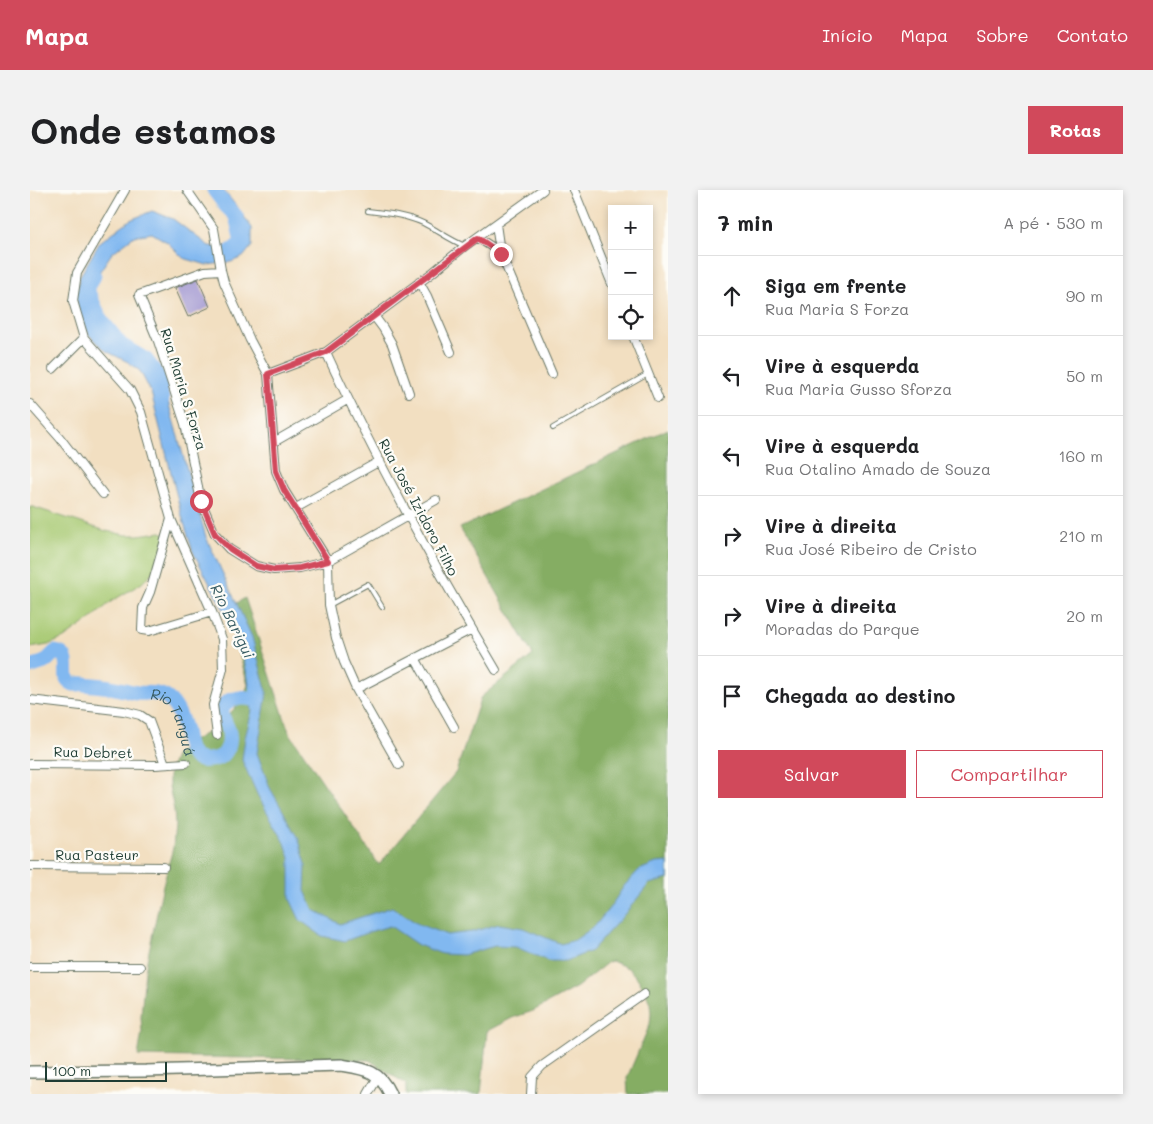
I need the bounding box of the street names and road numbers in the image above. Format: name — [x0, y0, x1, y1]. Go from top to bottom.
street label: Rua Maria S Forza — [156, 326, 212, 452]
street label: Rua José Izidoro Filho — [375, 435, 463, 579]
street label: Rua Debret — [53, 742, 133, 762]
street label: Rua Pasteur — [55, 845, 139, 864]

